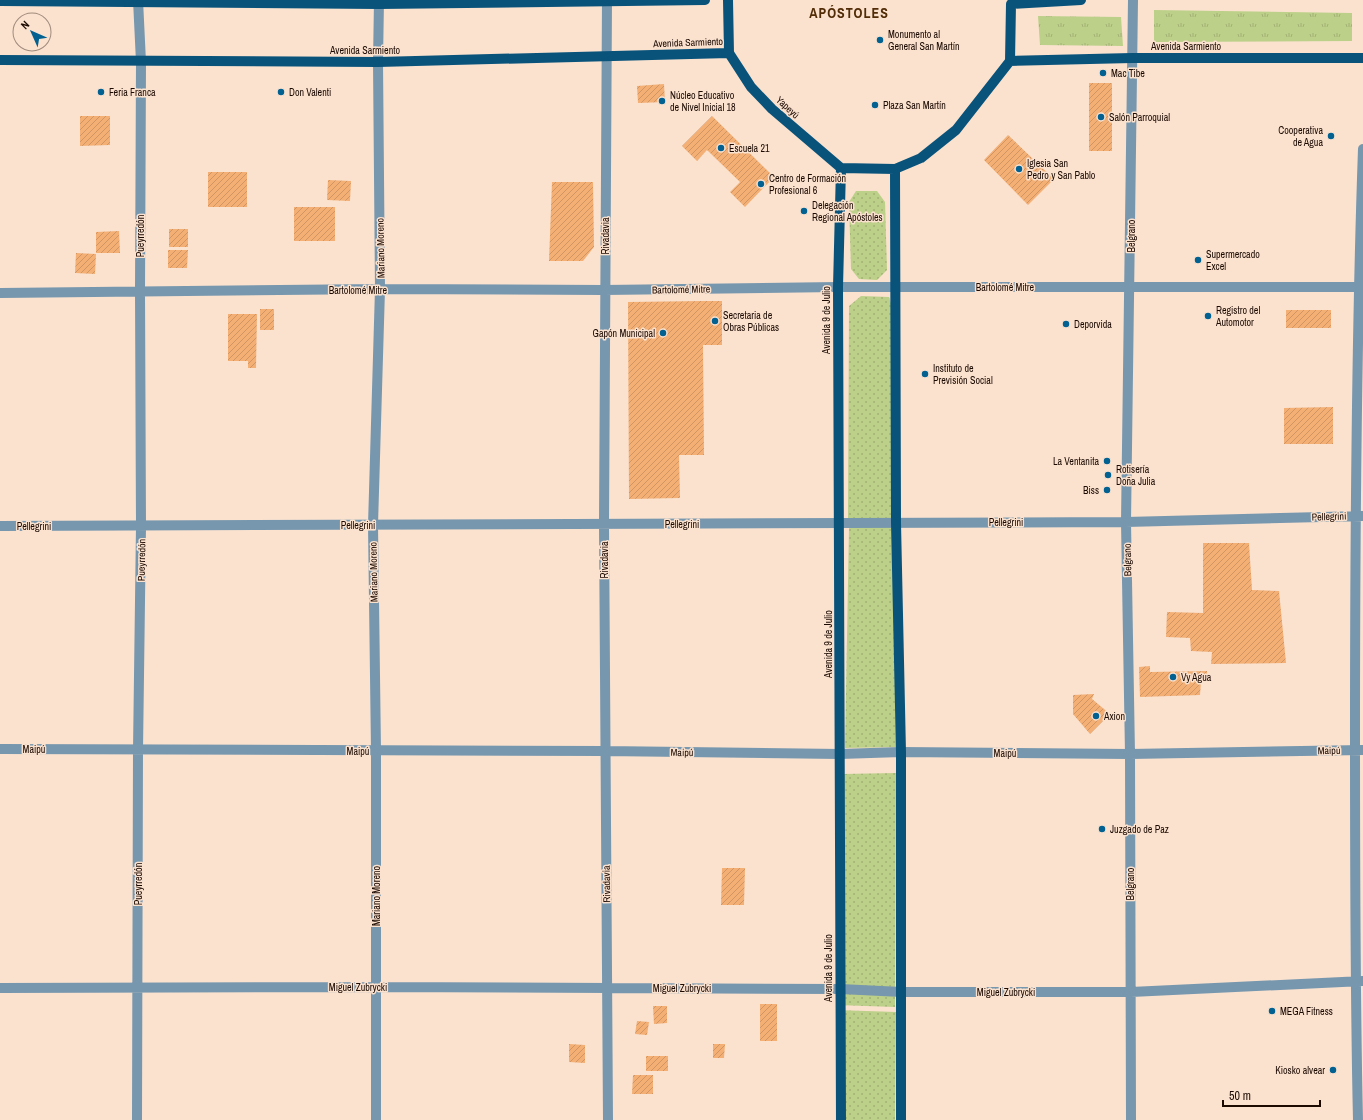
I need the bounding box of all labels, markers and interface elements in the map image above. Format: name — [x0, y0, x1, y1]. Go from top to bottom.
district label: APÓSTOLES — [809, 4, 889, 22]
north arrow — [12, 12, 52, 52]
text: N — [18, 18, 32, 32]
place label: Monumento al General San Martín — [888, 28, 960, 53]
street label: Avenida Sarmiento — [652, 35, 724, 50]
marker: Monumento al General San Martín — [875, 35, 885, 45]
street label: Avenida Sarmiento — [1150, 40, 1221, 53]
street label: Avenida Sarmiento — [329, 44, 400, 57]
place label: Mac Tibe — [1111, 67, 1145, 80]
marker: Mac Tibe — [1098, 68, 1108, 78]
place label: Feria Franca — [109, 86, 156, 99]
place label: Don Valenti — [289, 86, 331, 99]
marker: Feria Franca — [96, 87, 106, 97]
marker: Don Valenti — [276, 87, 286, 97]
place label: Núcleo Educativo de Nivel Inicial 18 — [670, 89, 736, 114]
street label: Yapeyú — [773, 93, 802, 121]
marker: Núcleo Educativo de Nivel Inicial 18 — [657, 96, 667, 106]
place label: Plaza San Martín — [883, 99, 946, 112]
marker: Plaza San Martín — [870, 100, 880, 110]
place label: Salón Parroquial — [1109, 111, 1170, 124]
marker: Salón Parroquial — [1096, 112, 1106, 122]
place label: Cooperativa de Agua — [1278, 124, 1323, 149]
marker: Cooperativa de Agua — [1326, 131, 1336, 141]
place label: Escuela 21 — [729, 142, 770, 155]
marker: Escuela 21 — [716, 143, 726, 153]
place label: Iglesia San Pedro y San Pablo — [1027, 157, 1096, 182]
marker: Iglesia San Pedro y San Pablo — [1014, 164, 1024, 174]
place label: Centro de Formación Profesional 6 — [769, 172, 846, 197]
marker: Centro de Formación Profesional 6 — [756, 179, 766, 189]
place label: Delegación Regional Apóstoles — [812, 199, 883, 224]
marker: Delegación Regional Apóstoles — [799, 206, 809, 216]
street label: Pueyrredón — [134, 215, 147, 257]
street label: Mariano Moreno — [373, 217, 388, 278]
street label: Rivadavia — [599, 217, 612, 254]
street label: Belgrano — [1125, 219, 1138, 252]
place label: Supermercado Excel — [1206, 248, 1260, 273]
marker: Supermercado Excel — [1193, 255, 1203, 265]
street label: Bartolomé Mitre — [976, 281, 1035, 294]
street label: Bartolomé Mitre — [652, 282, 711, 297]
street label: Bartolomé Mitre — [329, 284, 388, 297]
street label: Avenida 9 de Julio — [820, 286, 833, 355]
place label: Registro del Automotor — [1215, 304, 1260, 329]
place label: Secretaria de Obras Públicas — [723, 309, 779, 334]
marker: Registro del Automotor — [1203, 311, 1213, 321]
marker: Secretaria de Obras Públicas — [710, 316, 720, 326]
place label: Deporvida — [1074, 318, 1112, 331]
marker: Deporvida — [1061, 319, 1071, 329]
place label: Gapón Municipal — [593, 327, 655, 340]
marker: Gapón Municipal — [658, 328, 668, 338]
place label: Instituto de Previsión Social — [933, 362, 993, 387]
marker: Instituto de Previsión Social — [920, 369, 930, 379]
place label: La Ventanita — [1053, 455, 1099, 468]
marker: La Ventanita — [1102, 456, 1112, 466]
place label: Rotisería Doña Julia — [1116, 463, 1156, 488]
marker: Rotisería Doña Julia — [1103, 470, 1113, 480]
place label: Biss — [1083, 484, 1099, 497]
marker: Biss — [1102, 485, 1112, 495]
street label: Pellegrini — [1311, 509, 1347, 524]
street label: Pellegrini — [989, 516, 1023, 529]
street label: Pellegrini — [665, 518, 699, 531]
street label: Pellegrini — [341, 519, 375, 532]
street label: Pellegrini — [17, 520, 51, 533]
street label: Pueyrredón — [135, 539, 148, 581]
street label: Mariano Moreno — [366, 541, 381, 602]
street label: Rivadavia — [598, 541, 611, 578]
street label: Belgrano — [1121, 543, 1134, 577]
street label: Avenida 9 de Julio — [822, 610, 835, 679]
place label: Vy Agua — [1181, 671, 1212, 684]
marker: Vy Agua — [1168, 672, 1178, 682]
place label: Axion — [1103, 710, 1125, 723]
marker: Axion — [1091, 711, 1101, 721]
street label: Maipú — [23, 743, 45, 756]
street label: Maipú — [1317, 744, 1341, 757]
street label: Maipú — [347, 745, 369, 758]
street label: Maipú — [670, 746, 694, 759]
street label: Maipú — [994, 747, 1016, 760]
place label: Juzgado de Paz — [1110, 823, 1169, 836]
marker: Juzgado de Paz — [1097, 824, 1107, 834]
street label: Pueyrredón — [132, 863, 145, 905]
street label: Mariano Moreno — [370, 865, 383, 926]
street label: Rivadavia — [600, 865, 613, 903]
street label: Belgrano — [1124, 867, 1137, 900]
street label: Avenida 9 de Julio — [822, 934, 835, 1003]
street label: Miguel Zubrycki — [329, 981, 387, 994]
street label: Miguel Zubrycki — [653, 982, 711, 995]
street label: Miguel Zubrycki — [977, 986, 1035, 999]
place label: MEGA Fitness — [1280, 1005, 1333, 1018]
marker: MEGA Fitness — [1267, 1006, 1277, 1016]
place label: Kiosko alvear — [1275, 1064, 1325, 1077]
marker: Kiosko alvear — [1328, 1065, 1338, 1075]
scale bar — [1223, 1082, 1320, 1108]
text: 50 m — [1229, 1088, 1251, 1104]

